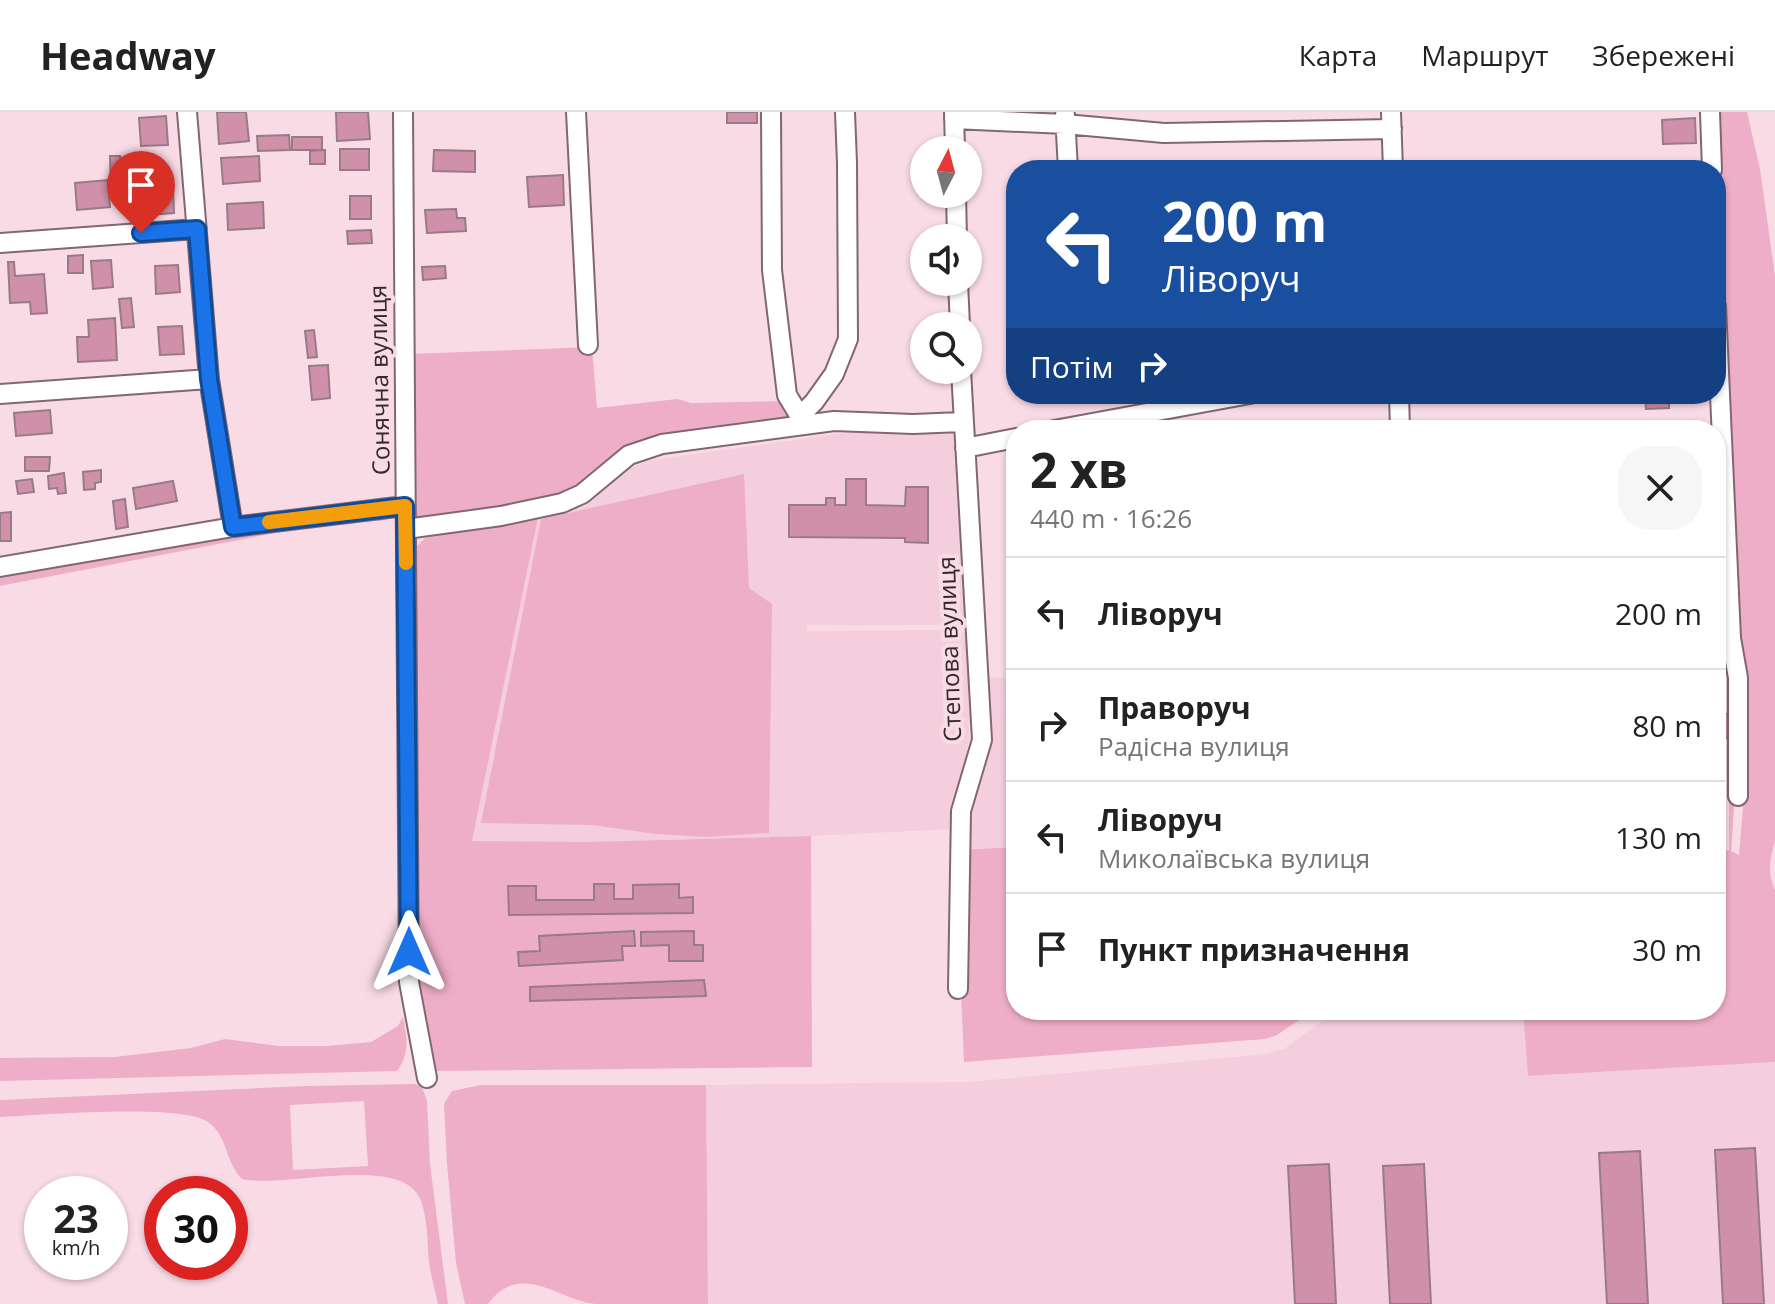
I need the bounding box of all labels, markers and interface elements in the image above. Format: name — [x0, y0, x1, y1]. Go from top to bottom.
text: Headway — [40, 29, 216, 81]
text: Карта — [1299, 36, 1377, 74]
text: Маршрут — [1421, 36, 1548, 74]
text: Збережені — [1592, 36, 1735, 74]
north arrow — [910, 136, 982, 208]
map controls — [910, 136, 982, 384]
pin — [107, 151, 175, 233]
icon: arrive — [119, 163, 163, 207]
text: 200 m — [1162, 182, 1328, 258]
icon: left — [1030, 192, 1134, 296]
button: sound — [910, 224, 982, 296]
text: Ліворуч — [1162, 254, 1301, 303]
street label: Сонячна вулиця — [360, 285, 397, 476]
button: search — [910, 312, 982, 384]
icon: right — [1130, 344, 1174, 388]
text: Потім — [1030, 346, 1114, 387]
text: 2 хв — [1030, 437, 1128, 502]
button: close — [1618, 446, 1702, 530]
text: 440 m · 16:26 — [1030, 500, 1192, 536]
street label: Степова вулиця — [929, 556, 968, 742]
icon: left — [1030, 591, 1074, 635]
text: Ліворуч — [1098, 593, 1223, 634]
text: 200 m — [1615, 593, 1702, 634]
text: Праворуч — [1098, 687, 1251, 728]
icon: right — [1030, 703, 1074, 747]
text: 80 m — [1632, 705, 1702, 746]
text: Радісна вулиця — [1098, 728, 1290, 764]
text: Ліворуч — [1098, 799, 1223, 840]
icon: left — [1030, 815, 1074, 859]
text: 130 m — [1615, 817, 1702, 858]
text: Миколаївська вулиця — [1098, 840, 1370, 876]
position arrow — [367, 910, 451, 994]
icon: arrive — [1030, 927, 1074, 971]
text: Пункт призначення — [1098, 929, 1410, 970]
text: 30 m — [1632, 929, 1702, 970]
speed limit sign: 30 — [144, 1176, 248, 1280]
text: 23 — [53, 1190, 99, 1245]
text: km/h — [52, 1234, 100, 1261]

